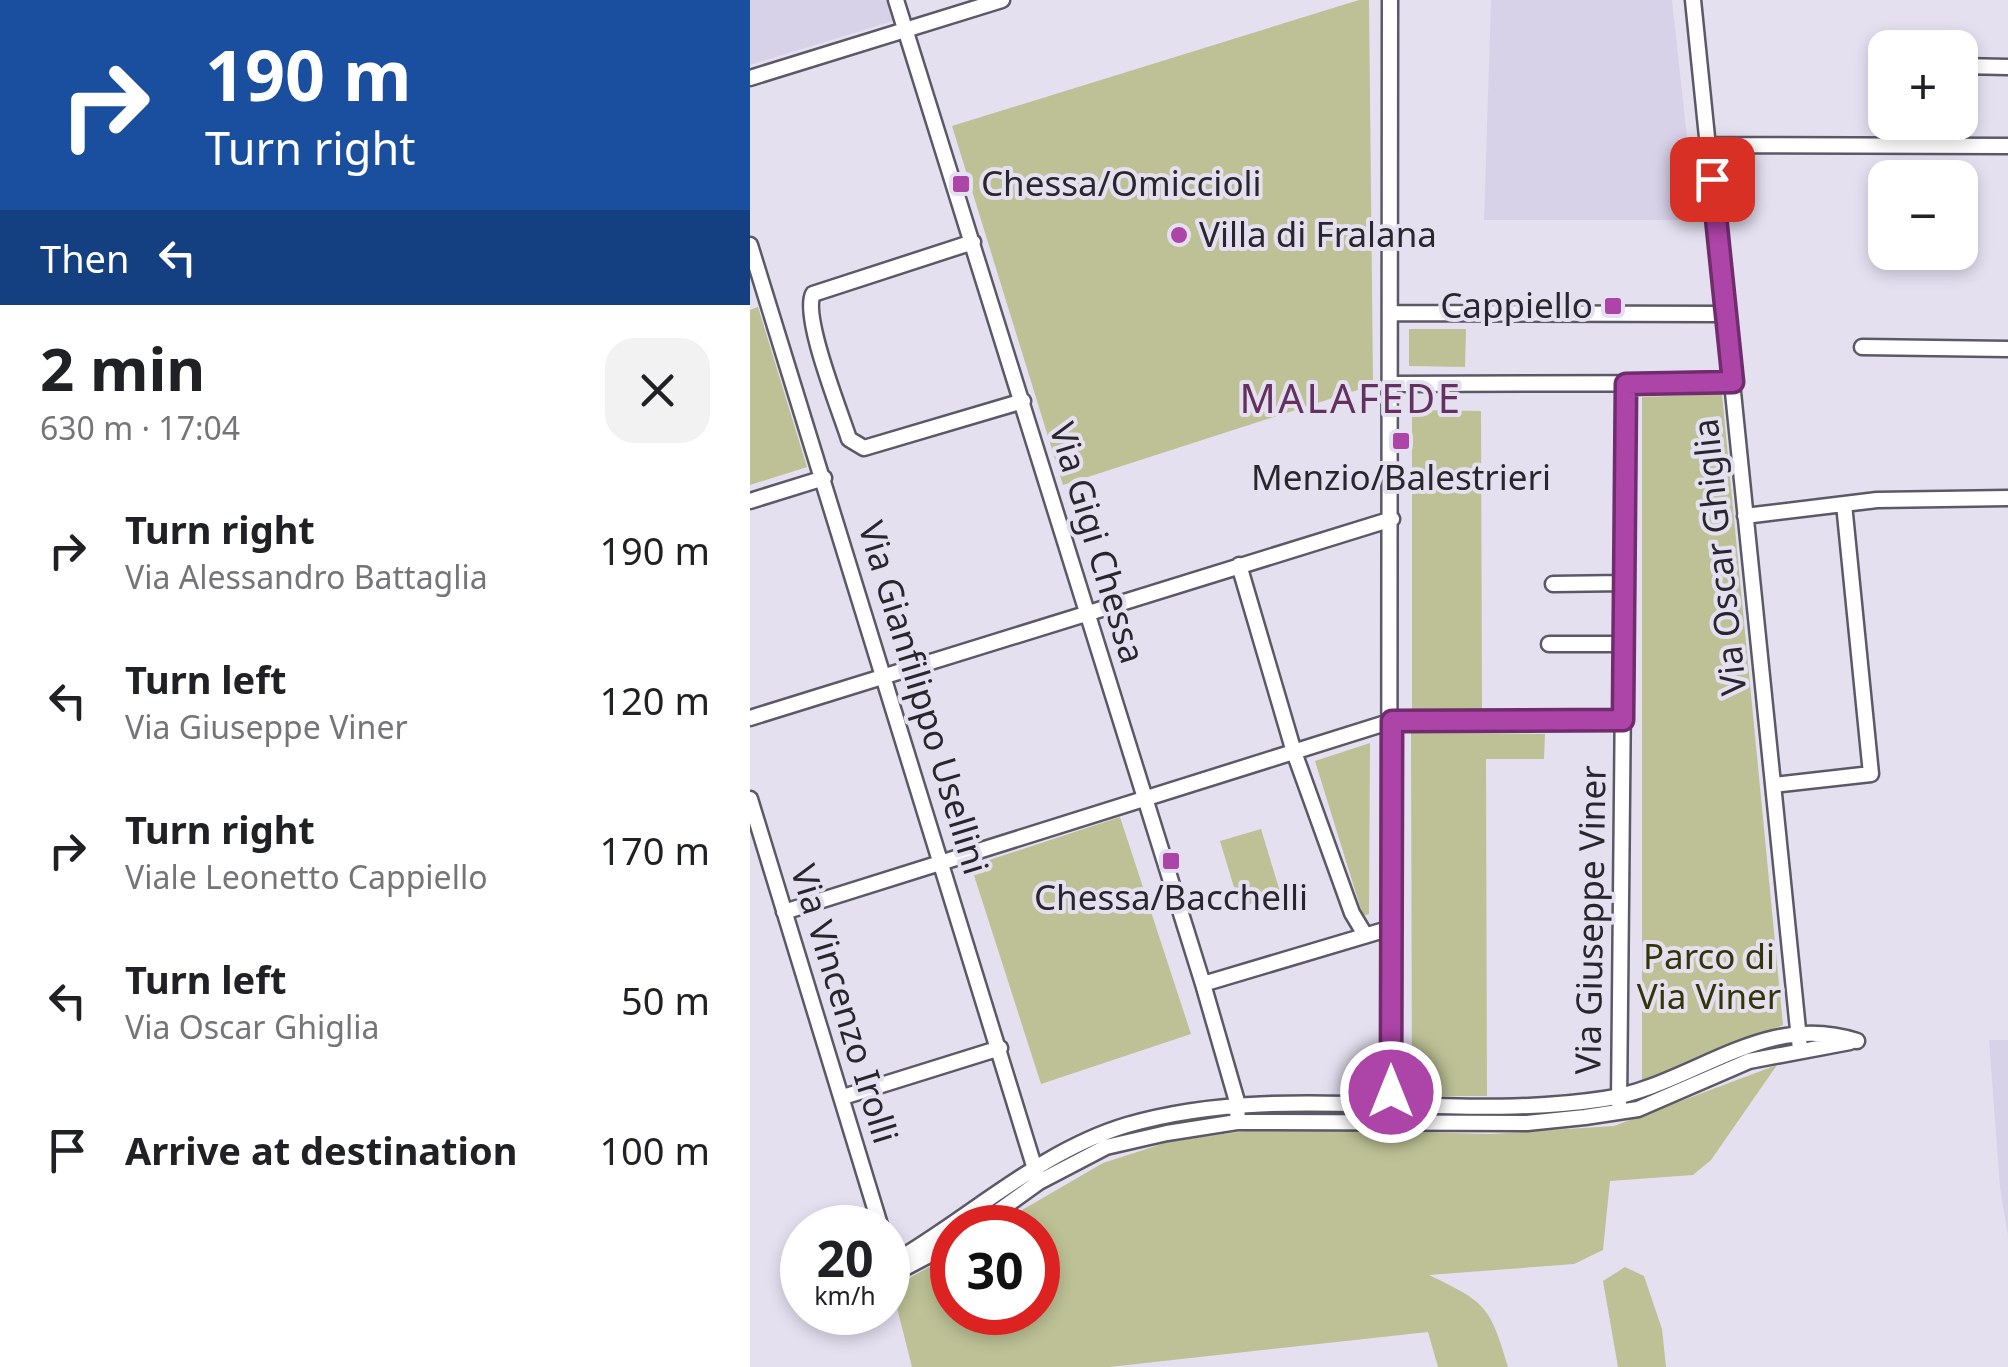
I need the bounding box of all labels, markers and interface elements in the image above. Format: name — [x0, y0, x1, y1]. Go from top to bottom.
text: 190 m — [205, 26, 412, 122]
map controls — [1868, 30, 1978, 270]
button: + — [1868, 30, 1978, 140]
icon: right — [40, 40, 170, 170]
text: Turn right — [205, 117, 416, 178]
pin — [1670, 137, 1755, 222]
icon: arrive — [1685, 152, 1740, 207]
place label: Chessa/Omiccioli — [981, 159, 1262, 206]
button: − — [1868, 160, 1978, 270]
marker: Chessa/Omiccioli — [950, 173, 972, 195]
place label: Villa di Fralana — [1199, 210, 1437, 257]
marker: Villa di Fralana — [1168, 224, 1190, 246]
icon: left — [150, 230, 205, 285]
text: Then — [40, 232, 130, 284]
place label: Cappiello — [1440, 281, 1593, 328]
marker: Cappiello — [1602, 295, 1624, 317]
text: 2 min — [40, 327, 205, 409]
button: close — [605, 338, 710, 443]
district label: MALAFEDE — [1240, 370, 1462, 425]
text: 630 m · 17:04 — [40, 406, 240, 449]
street label: Via Gigi Chessa — [1039, 416, 1157, 669]
street label: Via Oscar Ghiglia — [1681, 416, 1756, 698]
marker: Menzio/Balestrieri — [1390, 430, 1412, 452]
place label: Menzio/Balestrieri — [1251, 453, 1551, 500]
text: Turn right — [125, 503, 315, 555]
street label: Via Gianfilippo Usellini — [848, 515, 1001, 880]
icon: right — [40, 523, 95, 578]
text: 190 m — [599, 524, 710, 576]
text: Via Alessandro Battaglia — [125, 555, 488, 598]
text: Turn left — [125, 653, 287, 705]
icon: left — [40, 673, 95, 728]
text: 120 m — [599, 674, 710, 726]
text: Via Giuseppe Viner — [125, 705, 408, 748]
street label: Via Giuseppe Viner — [1563, 765, 1616, 1075]
text: Turn right — [125, 803, 315, 855]
icon: right — [40, 823, 95, 878]
text: 170 m — [599, 824, 710, 876]
marker: Chessa/Bacchelli — [1160, 850, 1182, 872]
text: Viale Leonetto Cappiello — [125, 855, 488, 898]
street label: Via Vincenzo Irolli — [781, 858, 910, 1149]
place label: Chessa/Bacchelli — [1034, 873, 1308, 920]
park label: Parco di Via Viner — [1637, 932, 1781, 1019]
text: Turn left — [125, 953, 287, 1005]
icon: left — [40, 973, 95, 1028]
text: 50 m — [621, 974, 710, 1026]
text: Via Oscar Ghiglia — [125, 1005, 379, 1048]
position arrow — [1339, 1040, 1443, 1144]
icon: arrive — [40, 1123, 95, 1178]
text: Arrive at destination — [125, 1124, 517, 1176]
text: 100 m — [599, 1124, 710, 1176]
speed limit sign: 30 — [930, 1205, 1060, 1335]
text: 20 — [816, 1224, 874, 1292]
text: km/h — [814, 1278, 876, 1312]

